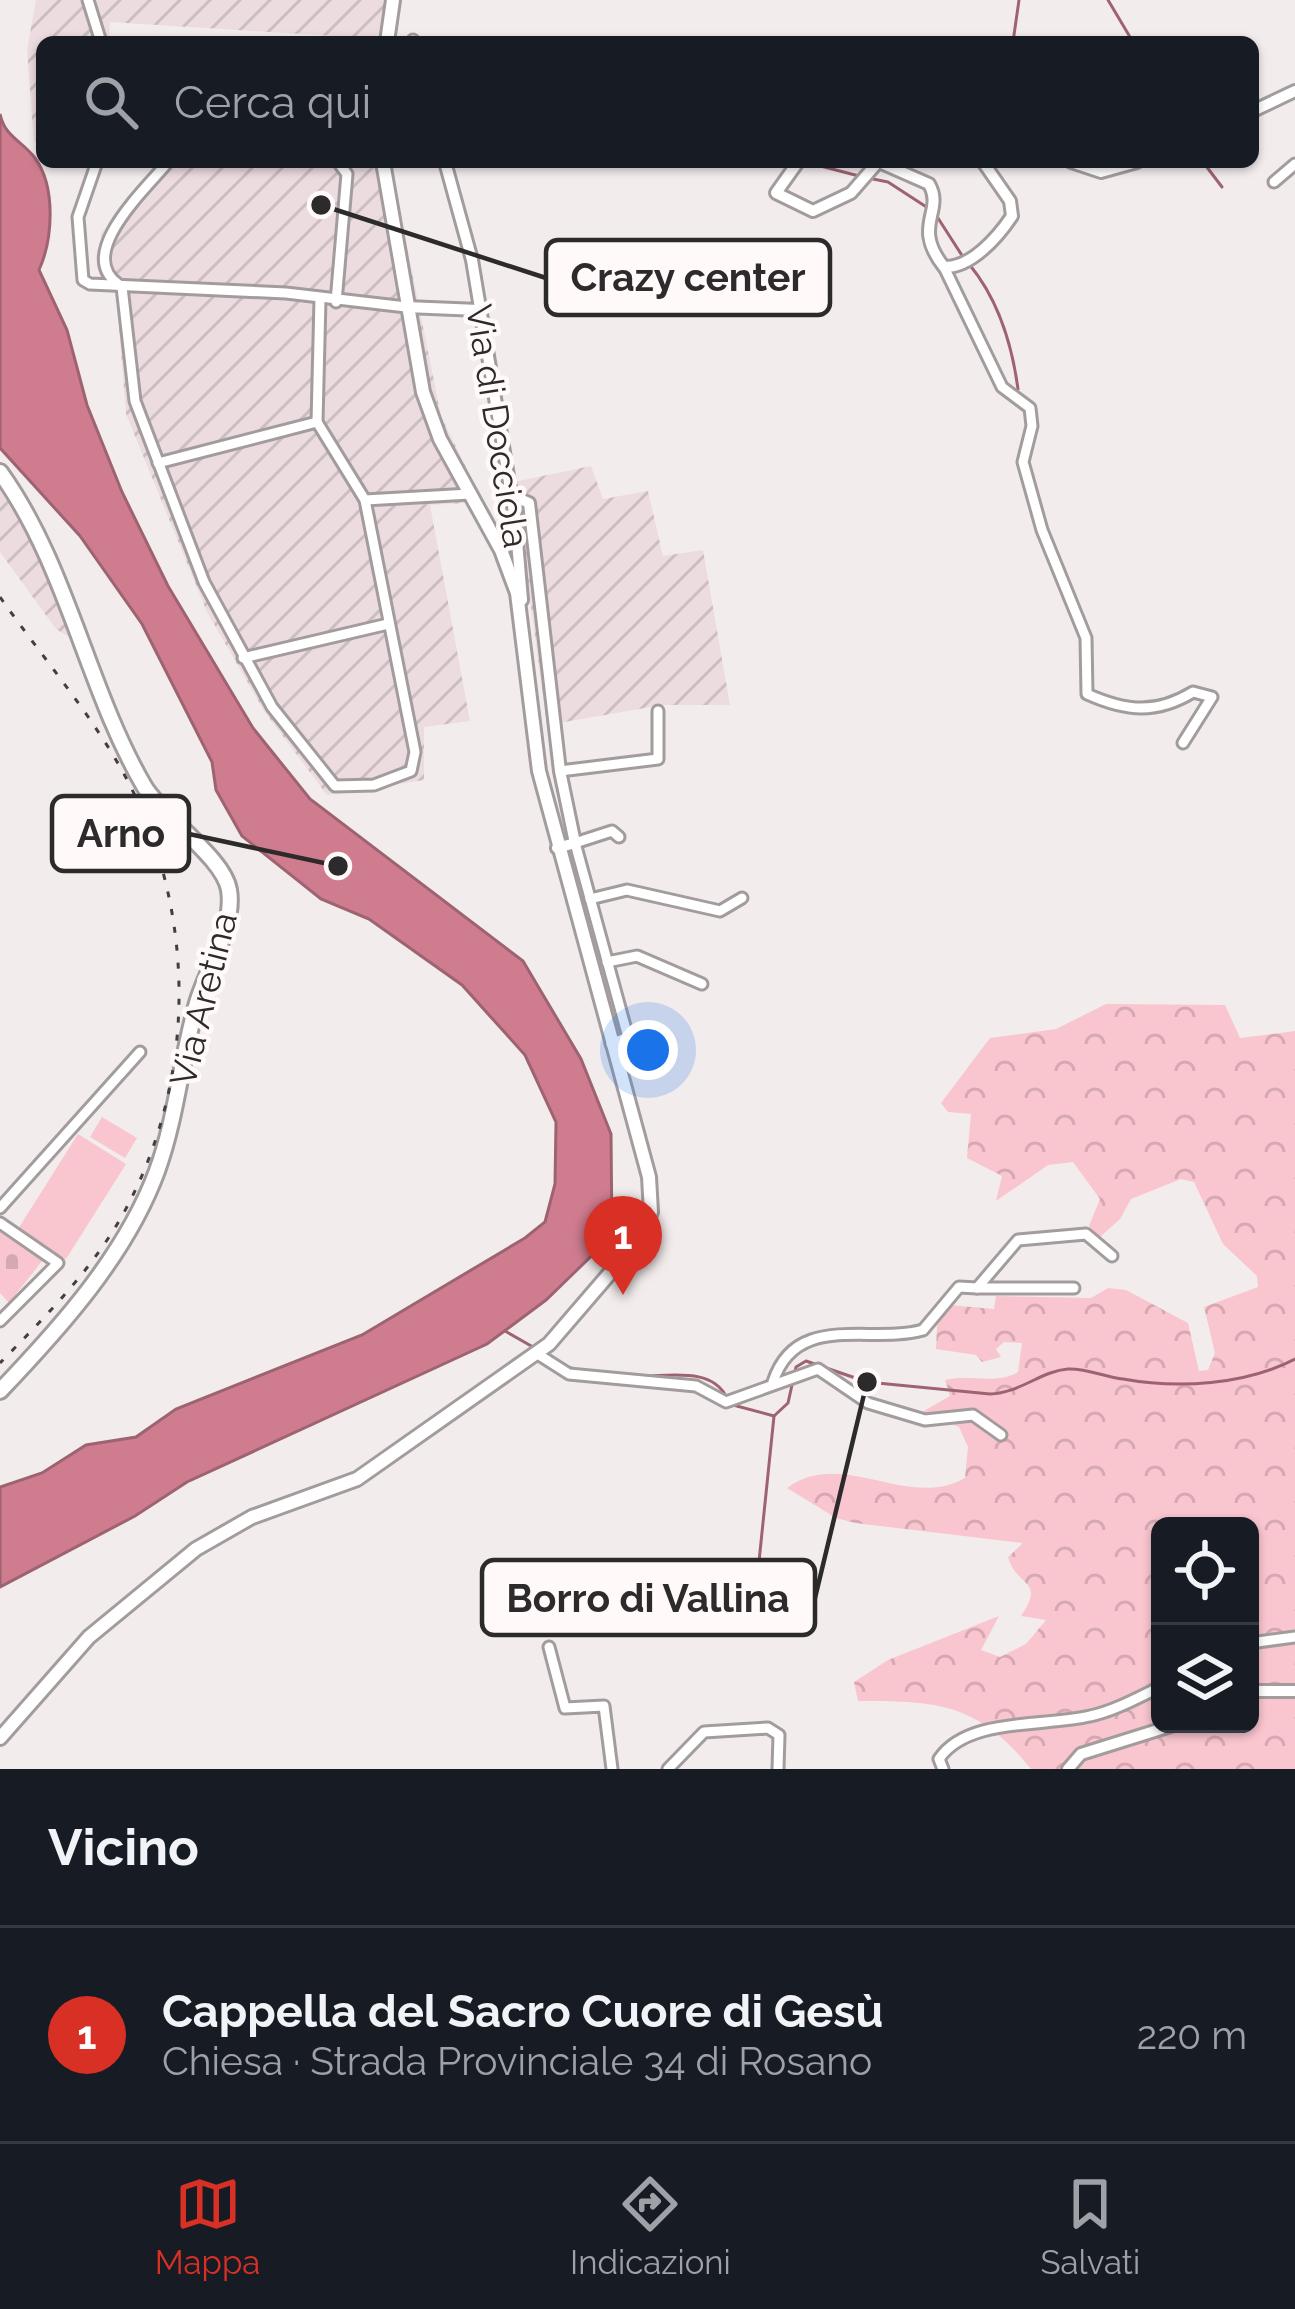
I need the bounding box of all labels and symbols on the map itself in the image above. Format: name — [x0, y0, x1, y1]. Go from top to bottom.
callout: Crazy center — [546, 240, 830, 315]
text: Crazy center — [571, 254, 805, 300]
street label: Via di Docciola — [458, 301, 538, 551]
callout: Arno — [52, 796, 189, 871]
text: Arno — [77, 810, 165, 856]
street label: Via Aretina — [161, 908, 245, 1090]
your location — [618, 1020, 678, 1080]
pin: 1 — [584, 1196, 662, 1295]
callout: Borro di Vallina — [482, 1560, 815, 1635]
text: Borro di Vallina — [506, 1575, 790, 1621]

